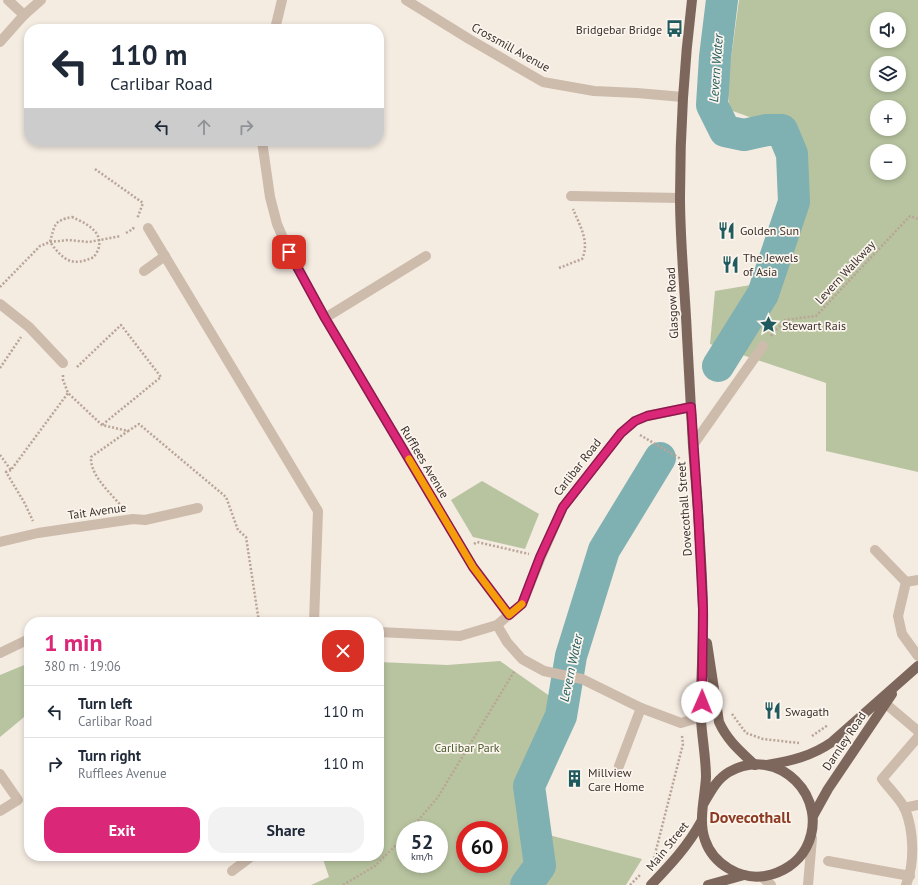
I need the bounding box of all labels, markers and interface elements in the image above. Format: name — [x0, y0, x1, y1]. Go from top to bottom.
map controls — [870, 12, 906, 180]
button: sound — [870, 12, 906, 48]
street label: Crossmill Avenue — [469, 19, 553, 75]
bus stop icon: Bridgebar Bridge — [665, 19, 685, 39]
place label: Bridgebar Bridge — [576, 22, 662, 37]
water label: Levern Water — [705, 33, 727, 103]
text: 110 m — [110, 36, 187, 73]
icon: left — [44, 40, 96, 92]
button: layers — [870, 56, 906, 92]
text: Carlibar Road — [110, 72, 213, 95]
button: + — [870, 100, 906, 136]
icon: left — [151, 116, 173, 138]
icon: ahead — [193, 116, 215, 138]
icon: right — [235, 116, 257, 138]
button: − — [870, 144, 906, 180]
restaurant icon: Golden Sun — [717, 220, 737, 240]
place label: Golden Sun — [740, 223, 799, 238]
pin — [272, 235, 306, 269]
street label: Levern Walkway — [812, 237, 879, 307]
icon: arrive — [278, 241, 300, 263]
place label: The Jewels of Asia — [743, 250, 798, 279]
restaurant icon: The Jewels of Asia — [720, 254, 740, 274]
street label: Glasgow Road — [663, 267, 681, 339]
place icon: Stewart Rais — [759, 315, 779, 335]
place label: Stewart Rais — [782, 318, 846, 333]
street label: Rufflees Avenue — [398, 423, 452, 501]
street label: Carlibar Road — [550, 435, 604, 499]
street label: Dovecothall Street — [673, 461, 695, 557]
street label: Tait Avenue — [67, 499, 127, 523]
text: 1 min — [44, 627, 103, 658]
button: close — [322, 630, 364, 672]
water label: Levern Water — [556, 632, 587, 703]
text: 380 m · 19:06 — [44, 658, 121, 675]
position arrow — [681, 681, 723, 723]
text: Turn left — [78, 694, 132, 713]
icon: left — [44, 701, 66, 723]
restaurant icon: Swagath — [762, 701, 782, 721]
text: 110 m — [323, 702, 364, 721]
place label: Swagath — [785, 704, 829, 719]
street label: Darnley Road — [819, 709, 869, 773]
text: Carlibar Road — [78, 713, 152, 730]
park label: Carlibar Park — [434, 740, 500, 755]
text: Turn right — [78, 746, 141, 765]
icon: right — [44, 753, 66, 775]
text: 110 m — [323, 754, 364, 773]
text: Rufflees Avenue — [78, 765, 167, 782]
place label: Millview Care Home — [588, 765, 644, 794]
building icon: Millview Care Home — [565, 769, 585, 789]
button: Exit — [44, 807, 200, 853]
button: Share — [208, 807, 364, 853]
district label: Dovecothall — [709, 807, 791, 827]
street label: Main Street — [643, 818, 691, 874]
speed limit sign: 60 — [456, 821, 508, 873]
text: 52 — [411, 829, 433, 855]
text: km/h — [411, 850, 433, 863]

